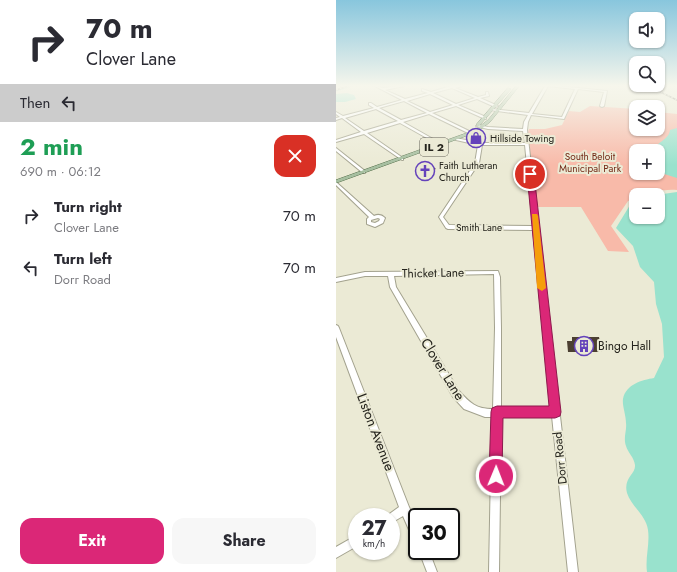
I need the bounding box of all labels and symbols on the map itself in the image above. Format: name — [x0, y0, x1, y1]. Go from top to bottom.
shop icon: Hillside Towing — [465, 127, 487, 149]
place label: Hillside Towing — [490, 131, 554, 146]
road number: IL 2 — [420, 138, 448, 156]
park label: South Beloit Municipal Park — [559, 149, 622, 176]
pin — [513, 157, 547, 191]
place label: Faith Lutheran Church — [439, 158, 498, 185]
church icon: Faith Lutheran Church — [414, 160, 436, 182]
street label: Smith Lane — [456, 220, 502, 235]
street label: Thicket Lane — [402, 263, 464, 283]
street label: Clover Lane — [416, 334, 470, 404]
building icon: Bingo Hall — [573, 335, 595, 357]
place label: Bingo Hall — [598, 337, 651, 355]
street label: Liston Avenue — [352, 390, 400, 474]
street label: Dorr Road — [548, 431, 572, 485]
position arrow — [475, 455, 517, 497]
speed limit sign: 30 — [408, 508, 460, 560]

